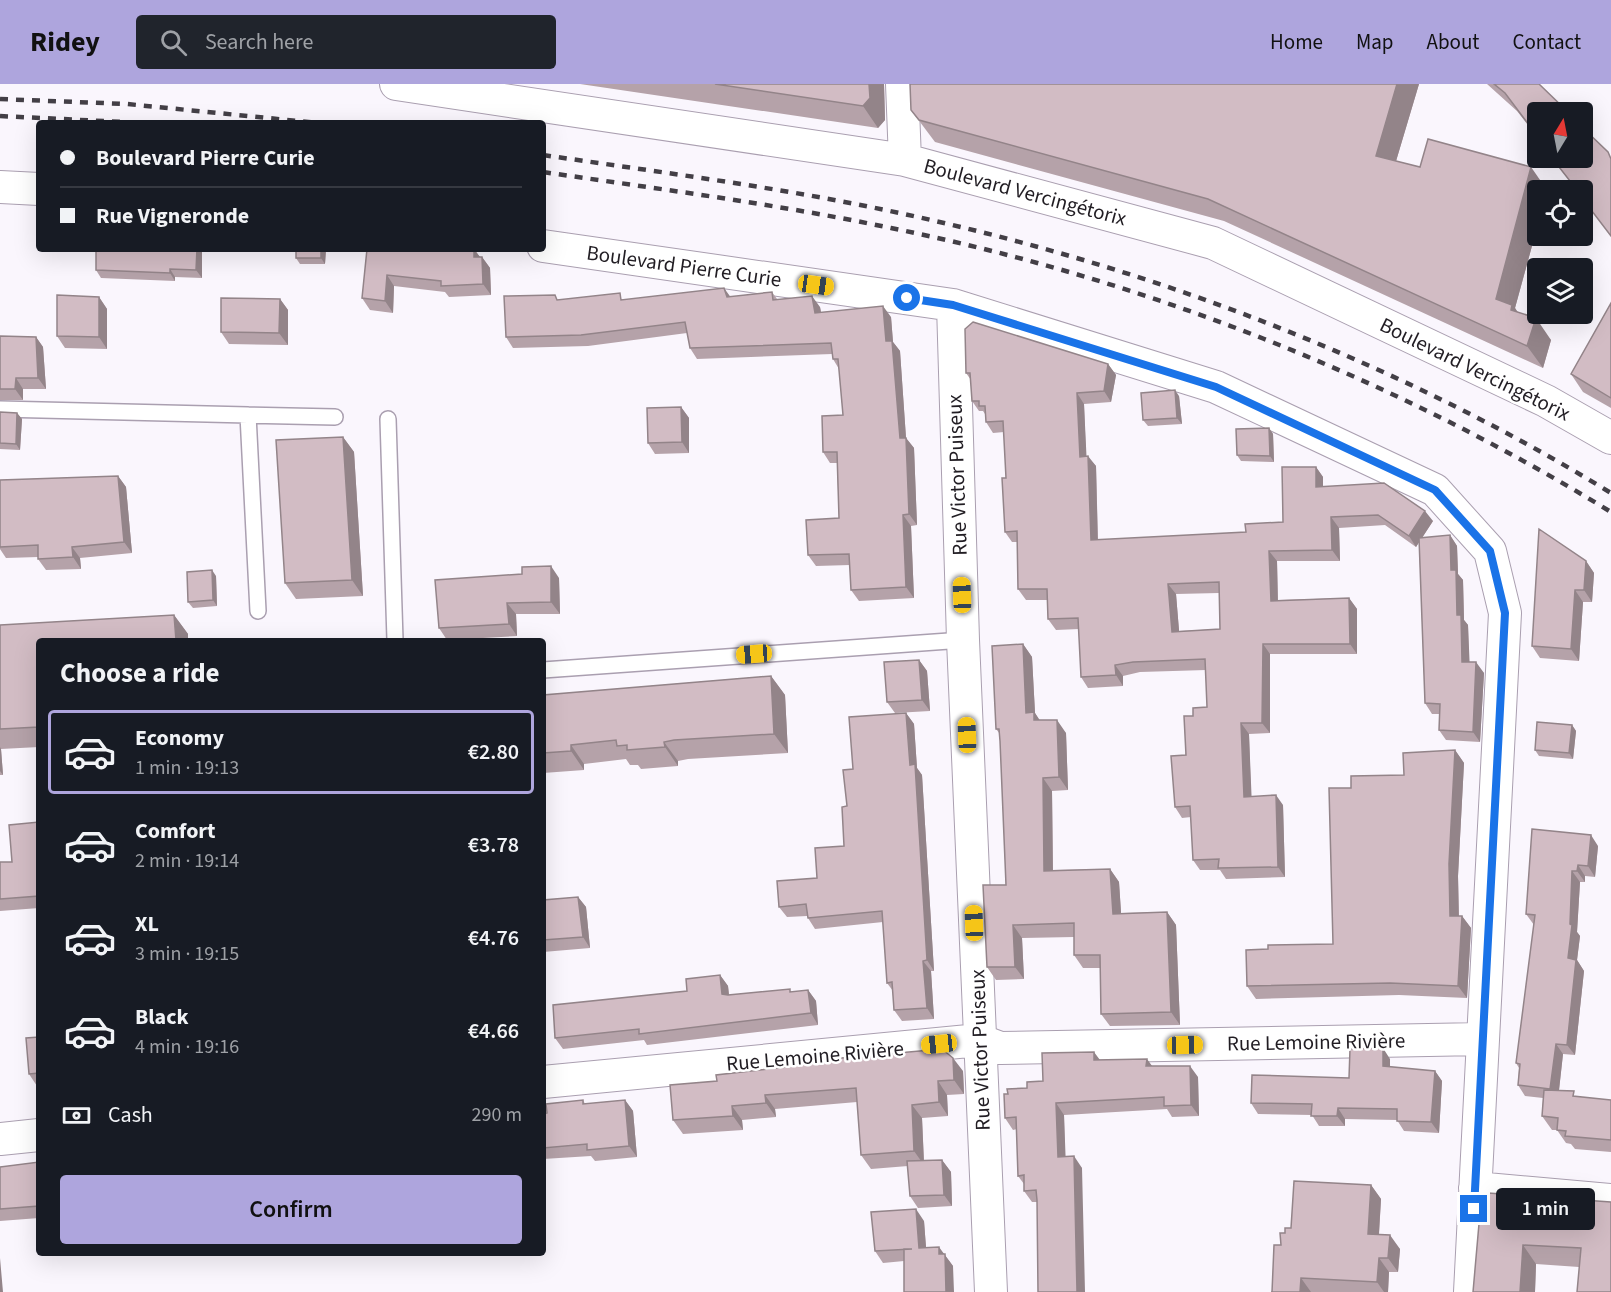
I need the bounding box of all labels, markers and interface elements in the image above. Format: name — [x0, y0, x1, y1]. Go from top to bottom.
search box — [136, 15, 556, 69]
text: Ridey — [30, 22, 100, 62]
icon: search — [157, 26, 190, 59]
text: Search here — [205, 26, 313, 58]
text: Home — [1270, 27, 1323, 57]
text: Map — [1356, 27, 1394, 57]
text: About — [1427, 27, 1479, 57]
text: Contact — [1512, 27, 1581, 57]
north arrow — [1527, 102, 1593, 168]
map controls — [1527, 102, 1593, 324]
text: Boulevard Pierre Curie — [96, 142, 315, 174]
street label: Boulevard Vercingétorix — [920, 151, 1130, 234]
button: locate — [1527, 180, 1593, 246]
text: Rue Vigneronde — [96, 200, 249, 232]
street label: Boulevard Pierre Curie — [585, 237, 783, 295]
button: layers — [1527, 258, 1593, 324]
car — [797, 274, 835, 296]
route start — [893, 284, 920, 311]
street label: Boulevard Vercingétorix — [1375, 310, 1576, 428]
street label: Rue Victor Puiseux — [939, 393, 975, 556]
car — [952, 577, 972, 613]
car — [735, 644, 773, 664]
text: Choose a ride — [60, 654, 220, 693]
car — [957, 717, 977, 753]
text: Economy — [135, 722, 224, 754]
icon: car — [63, 725, 117, 779]
text: €2.80 — [468, 736, 519, 768]
text: 1 min · 19:13 — [135, 754, 239, 782]
text: Comfort — [135, 815, 216, 847]
icon: car — [63, 818, 117, 872]
text: €3.78 — [468, 829, 519, 861]
text: 2 min · 19:14 — [135, 847, 239, 875]
car — [964, 905, 984, 941]
text: XL — [135, 908, 159, 940]
icon: car — [63, 911, 117, 965]
text: €4.76 — [468, 922, 519, 954]
text: 3 min · 19:15 — [135, 940, 239, 968]
street label: Rue Victor Puiseux — [962, 968, 998, 1131]
text: Black — [135, 1001, 189, 1033]
icon: car — [63, 1004, 117, 1058]
text: €4.66 — [468, 1015, 519, 1047]
street label: Rue Lemoine Rivière — [1227, 1025, 1405, 1059]
text: 4 min · 19:16 — [135, 1033, 239, 1061]
street label: Rue Lemoine Rivière — [725, 1033, 905, 1079]
car — [920, 1033, 958, 1055]
car — [1167, 1036, 1203, 1054]
icon: cash — [60, 1099, 93, 1132]
text: Cash — [108, 1099, 153, 1131]
text: 290 m — [472, 1101, 522, 1129]
button: Confirm — [60, 1175, 522, 1244]
callout: 1 min — [1495, 1188, 1594, 1230]
route end — [1460, 1195, 1487, 1222]
text: 1 min — [1522, 1195, 1569, 1223]

